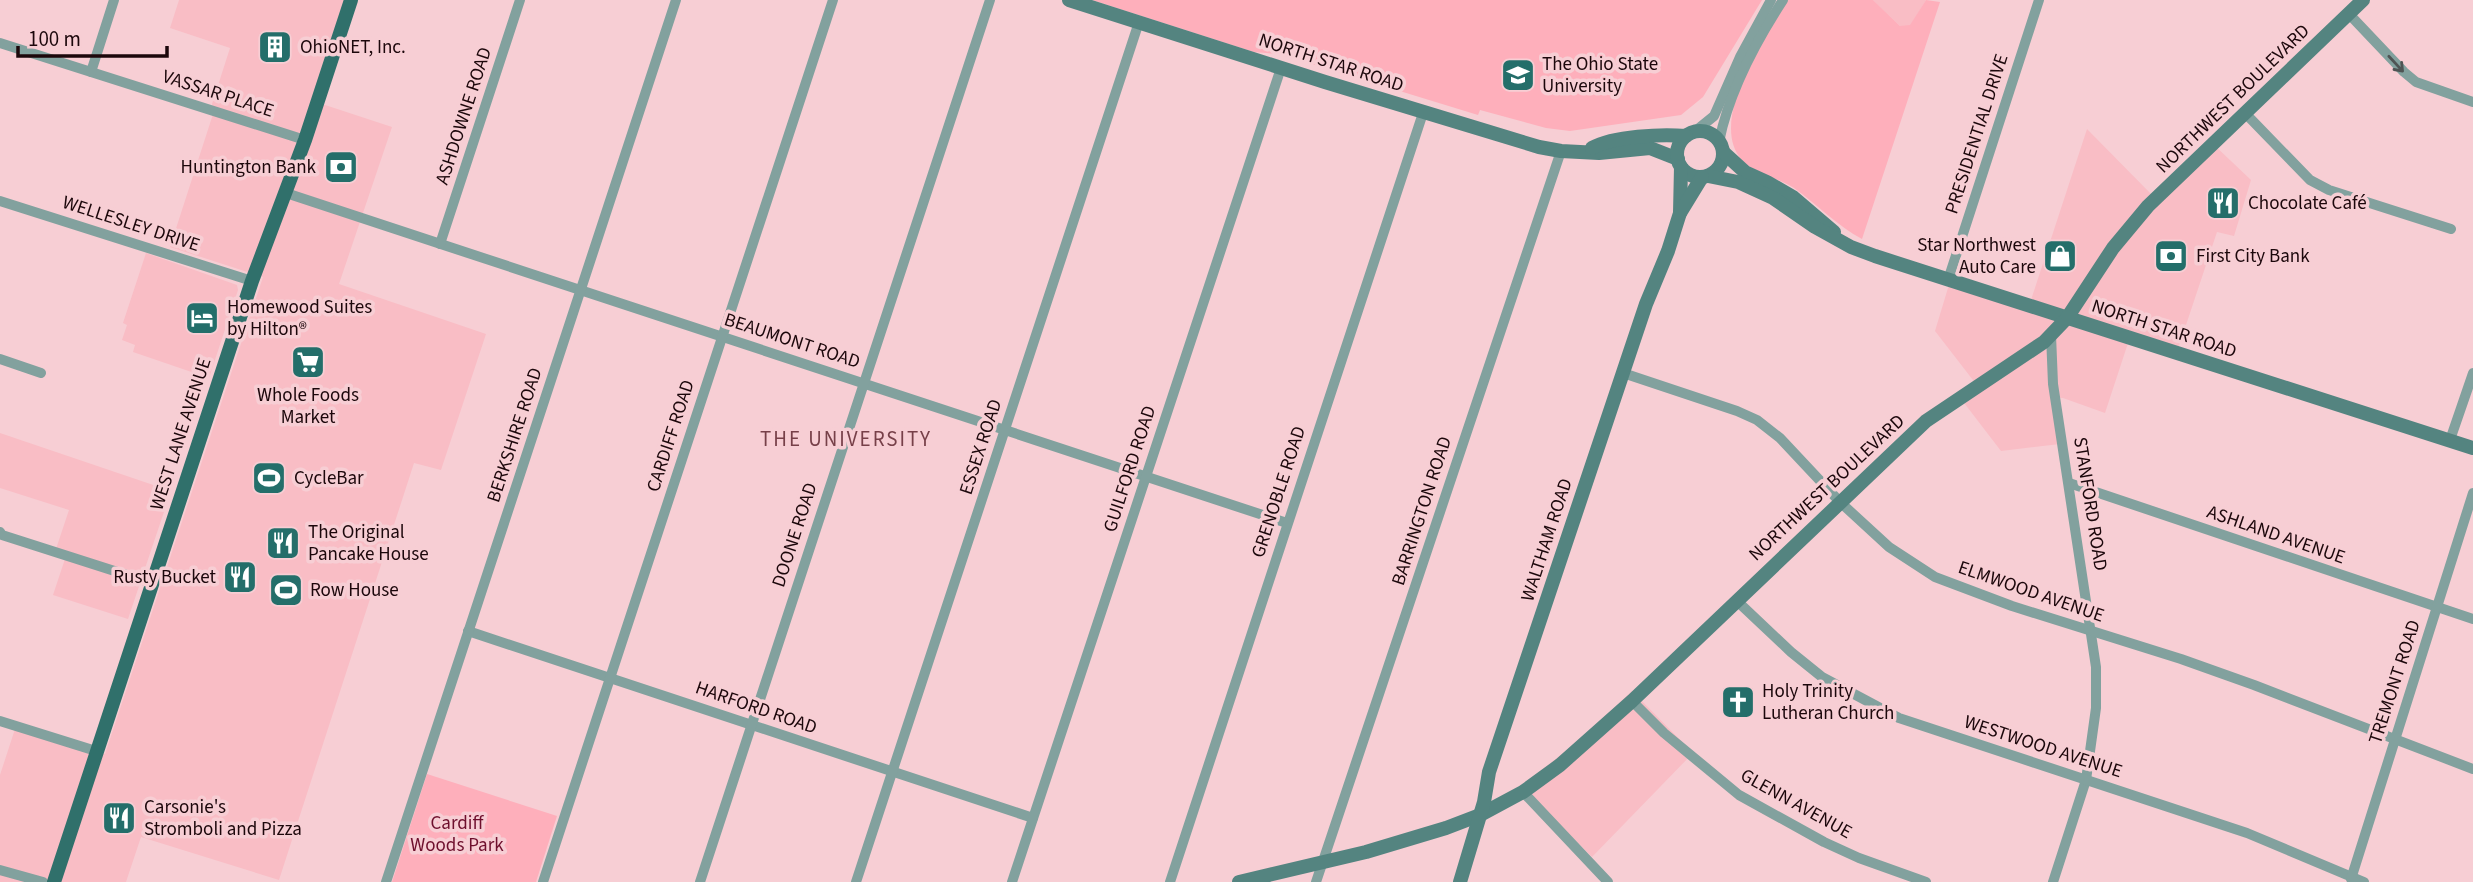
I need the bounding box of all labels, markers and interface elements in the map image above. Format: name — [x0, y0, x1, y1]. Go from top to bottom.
scale bar — [18, 14, 166, 58]
street label: NORTHWEST BOULEVARD — [2150, 18, 2316, 180]
text: 100 m — [28, 24, 81, 54]
street label: NORTH STAR ROAD — [1255, 27, 1407, 99]
building icon: OhioNET, Inc. — [256, 28, 294, 66]
place label: OhioNET, Inc. — [300, 34, 406, 61]
street label: ASHDOWNE ROAD — [429, 44, 499, 188]
place label: The Ohio State University — [1542, 51, 1658, 100]
street label: PRESIDENTIAL DRIVE — [1938, 51, 2016, 217]
one-way arrow — [2387, 55, 2404, 72]
school or university icon: The Ohio State University — [1499, 56, 1537, 94]
street label: VASSAR PLACE — [159, 63, 277, 125]
bank icon: Huntington Bank — [322, 148, 360, 186]
place label: Huntington Bank — [181, 154, 317, 181]
restaurant icon: Chocolate Café — [2204, 184, 2242, 222]
street label: WELLESLEY DRIVE — [59, 189, 203, 259]
place label: Chocolate Café — [2248, 190, 2367, 217]
place label: Star Northwest Auto Care — [1917, 232, 2037, 281]
shop icon: Star Northwest Auto Care — [2041, 237, 2079, 275]
bank icon: First City Bank — [2152, 237, 2190, 275]
place label: First City Bank — [2196, 243, 2310, 270]
street label: NORTH STAR ROAD — [2088, 293, 2240, 365]
place label: Homewood Suites by Hilton® — [227, 294, 372, 343]
hotel icon: Homewood Suites by Hilton® — [183, 299, 221, 337]
street label: BEAUMONT ROAD — [721, 306, 863, 376]
supermarket icon: Whole Foods Market — [289, 343, 327, 381]
street label: WEST LANE AVENUE — [144, 354, 218, 514]
street label: BERKSHIRE ROAD — [480, 364, 550, 506]
street label: CARDIFF ROAD — [640, 376, 702, 496]
place label: Whole Foods Market — [257, 382, 359, 431]
street label: ESSEX ROAD — [953, 396, 1009, 498]
street label: GUILFORD ROAD — [1097, 402, 1163, 536]
street label: NORTHWEST BOULEVARD — [1743, 408, 1911, 568]
street label: GRENOBLE ROAD — [1245, 423, 1313, 561]
district label: THE UNIVERSITY — [760, 424, 932, 454]
street label: BARRINGTON ROAD — [1385, 433, 1459, 589]
street label: STANFORD ROAD — [2066, 435, 2114, 573]
sports icon: CycleBar — [250, 459, 288, 497]
place label: CycleBar — [294, 465, 364, 492]
street label: WALTHAM ROAD — [1514, 475, 1580, 605]
street label: DOONE ROAD — [765, 479, 825, 591]
street label: ASHLAND AVENUE — [2203, 499, 2349, 571]
place label: The Original Pancake House — [308, 519, 429, 568]
restaurant icon: The Original Pancake House — [264, 524, 302, 562]
street label: ELMWOOD AVENUE — [1954, 554, 2108, 630]
restaurant icon: Rusty Bucket — [221, 558, 259, 596]
place label: Rusty Bucket — [113, 564, 217, 591]
sports icon: Row House — [267, 571, 305, 609]
place label: Row House — [310, 577, 399, 604]
street label: TREMONT ROAD — [2362, 616, 2428, 748]
street label: HARFORD ROAD — [692, 675, 820, 741]
place label: Holy Trinity Lutheran Church — [1762, 678, 1894, 727]
church icon: Holy Trinity Lutheran Church — [1719, 683, 1757, 721]
street label: WESTWOOD AVENUE — [1960, 709, 2126, 785]
street label: GLENN AVENUE — [1735, 762, 1857, 846]
place label: Carsonie's Stromboli and Pizza — [144, 794, 302, 843]
restaurant icon: Carsonie's Stromboli and Pizza — [100, 799, 138, 837]
park label: Cardiff Woods Park — [410, 810, 504, 859]

